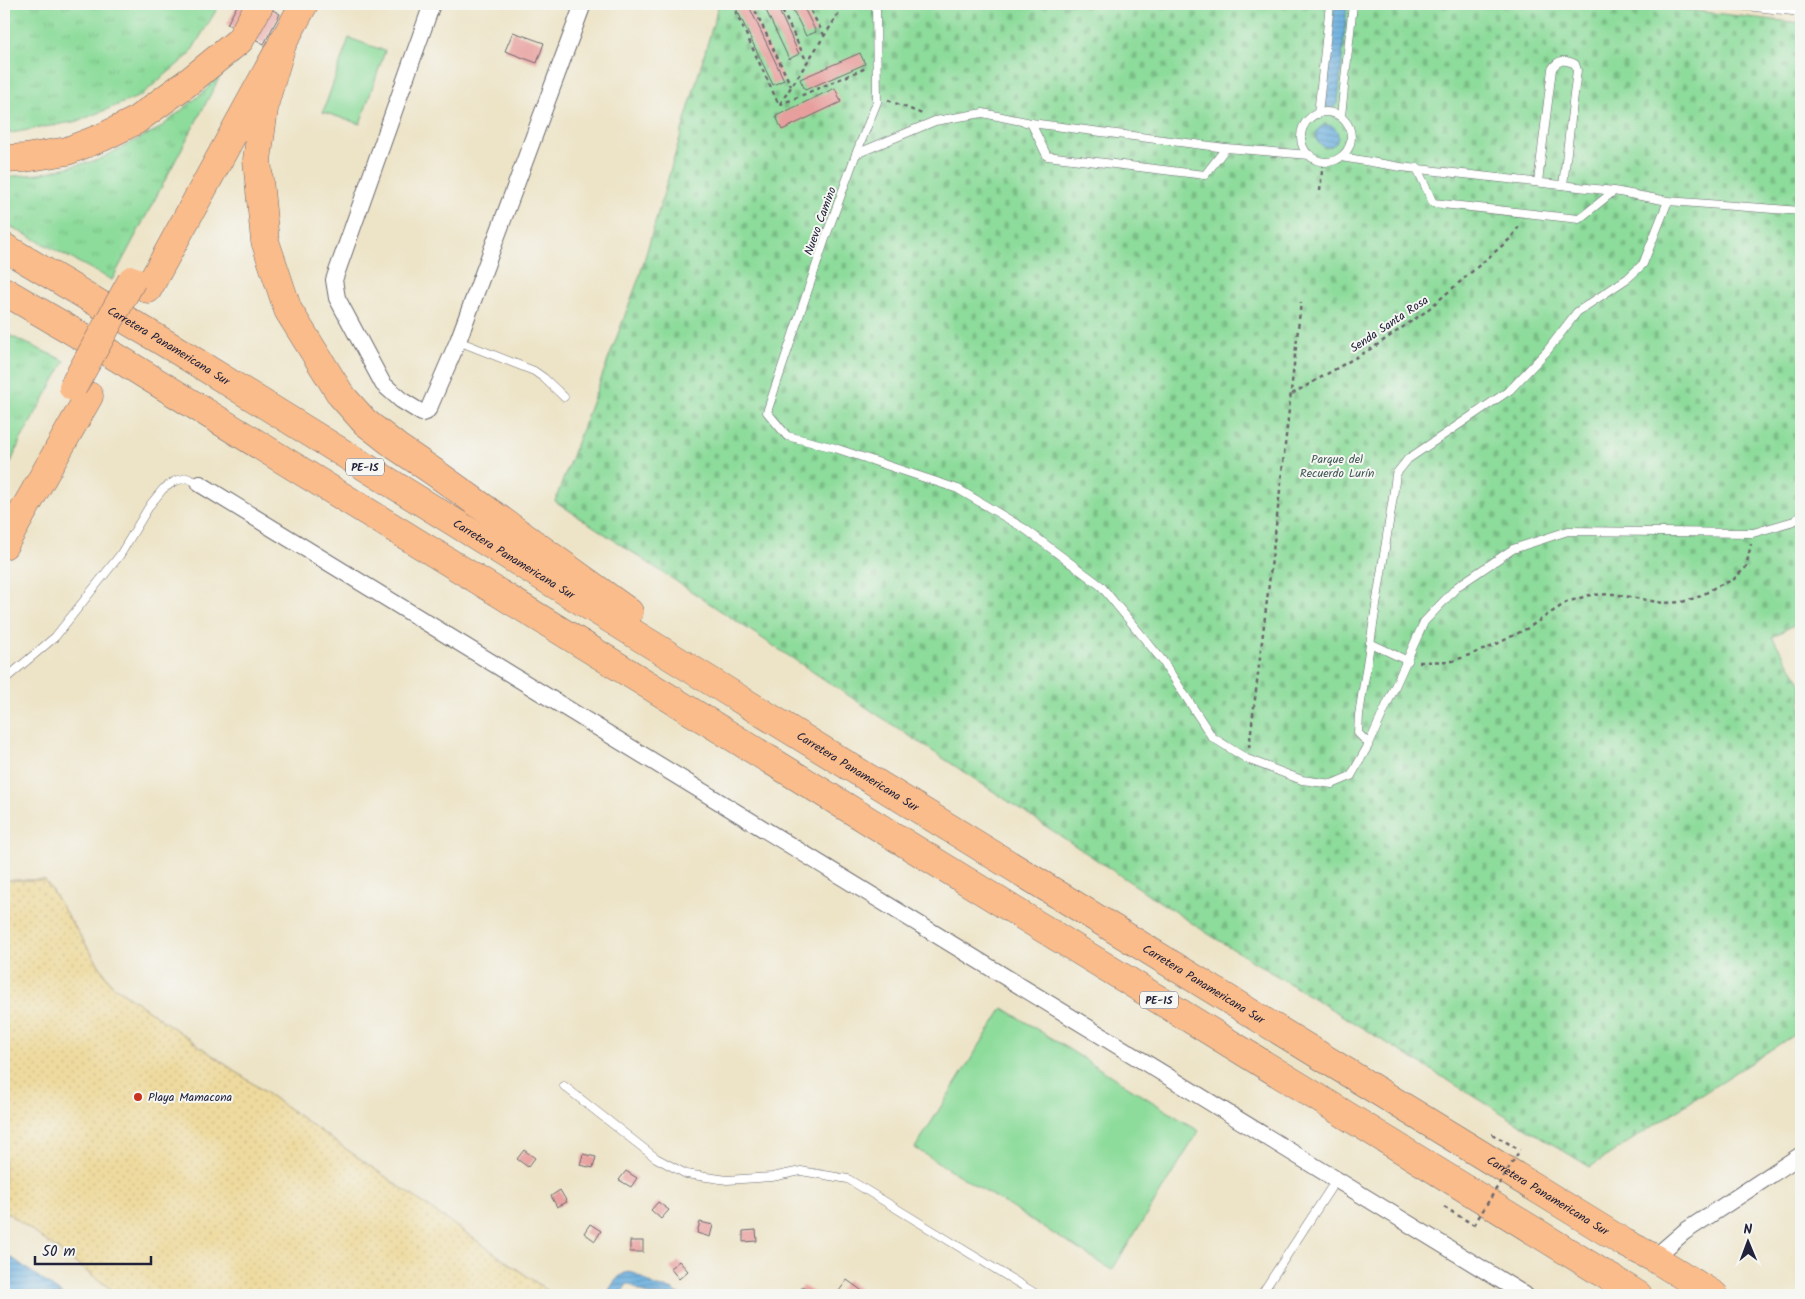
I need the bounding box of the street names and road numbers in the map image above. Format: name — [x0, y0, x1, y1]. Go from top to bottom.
street label: Nuevo Camino — [799, 184, 842, 258]
street label: Senda Santa Rosa — [1346, 291, 1433, 358]
street label: Carretera Panamericana Sur — [103, 302, 234, 391]
road number: PE-1S — [346, 458, 384, 476]
street label: Carretera Panamericana Sur — [449, 514, 579, 605]
street label: Carretera Panamericana Sur — [793, 727, 923, 817]
street label: Carretera Panamericana Sur — [1138, 940, 1269, 1030]
road number: PE-1S — [1140, 992, 1178, 1008]
street label: Carretera Panamericana Sur — [1483, 1151, 1613, 1241]

